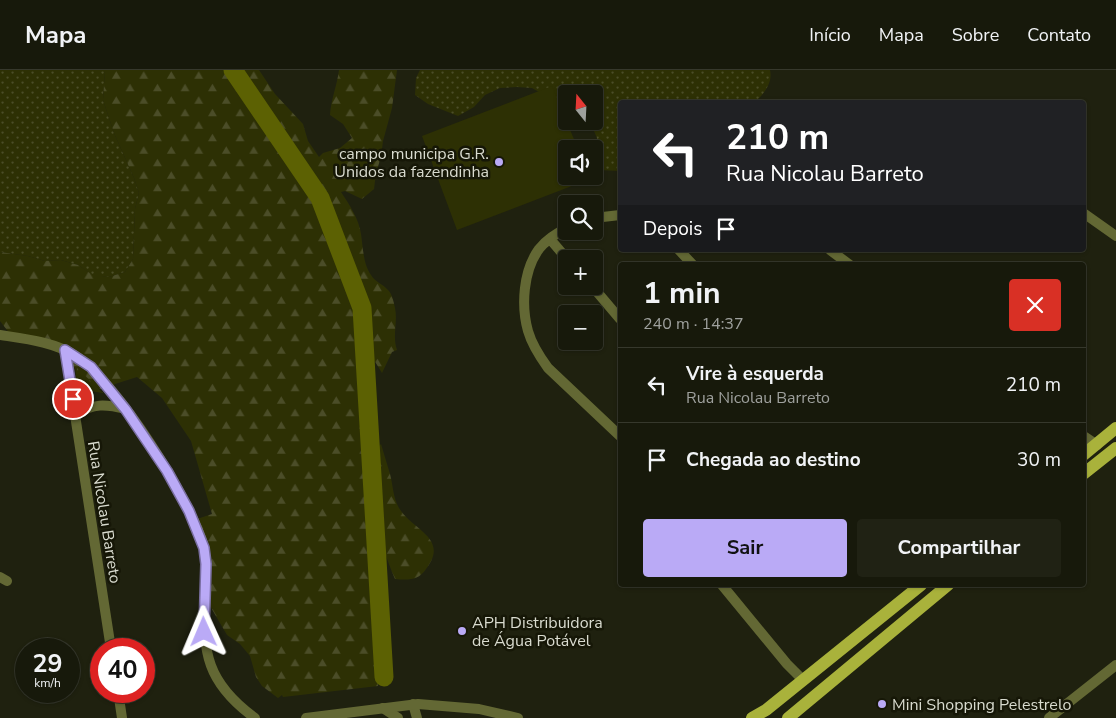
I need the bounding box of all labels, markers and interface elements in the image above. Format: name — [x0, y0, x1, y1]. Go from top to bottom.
text: Mapa — [25, 19, 87, 51]
text: Início — [809, 23, 851, 47]
text: Mapa — [879, 23, 924, 47]
text: Sobre — [952, 23, 999, 47]
text: Contato — [1027, 23, 1091, 47]
north arrow — [558, 85, 602, 130]
map controls — [558, 85, 603, 350]
text: 210 m — [726, 114, 829, 161]
icon: left — [643, 120, 708, 185]
button: sound — [558, 140, 603, 185]
place label: campo municipa G.R. Unidos da fazendinha — [334, 143, 489, 183]
marker: campo municipa G.R. Unidos da fazendinha — [493, 156, 505, 168]
text: Rua Nicolau Barreto — [726, 159, 924, 189]
button: search — [558, 195, 603, 240]
icon: arrive — [712, 215, 740, 243]
text: Depois — [643, 216, 702, 242]
button: + — [558, 250, 603, 295]
text: 1 min — [643, 273, 721, 314]
button: close — [1009, 279, 1061, 331]
button: − — [558, 305, 603, 350]
text: 240 m · 14:37 — [643, 313, 744, 335]
text: Vire à esquerda — [686, 361, 824, 387]
icon: left — [643, 371, 671, 399]
text: 210 m — [1006, 372, 1061, 398]
pin — [52, 378, 94, 420]
icon: arrive — [59, 385, 87, 413]
text: Rua Nicolau Barreto — [686, 387, 830, 409]
street label: Rua Nicolau Barreto — [82, 439, 126, 585]
icon: arrive — [643, 446, 671, 474]
text: Chegada ao destino — [686, 447, 861, 473]
text: 30 m — [1017, 447, 1061, 473]
button: Sair — [643, 519, 847, 577]
button: Compartilhar — [857, 519, 1061, 577]
position arrow — [177, 605, 229, 657]
place label: APH Distribuidora de Água Potável — [472, 612, 603, 652]
marker: APH Distribuidora de Água Potável — [456, 625, 468, 637]
speed limit sign: 40 — [90, 638, 155, 703]
text: 29 — [32, 647, 63, 681]
text: km/h — [34, 675, 61, 691]
place label: Mini Shopping Pelestrelo — [892, 694, 1072, 716]
marker: Mini Shopping Pelestrelo — [876, 698, 888, 710]

